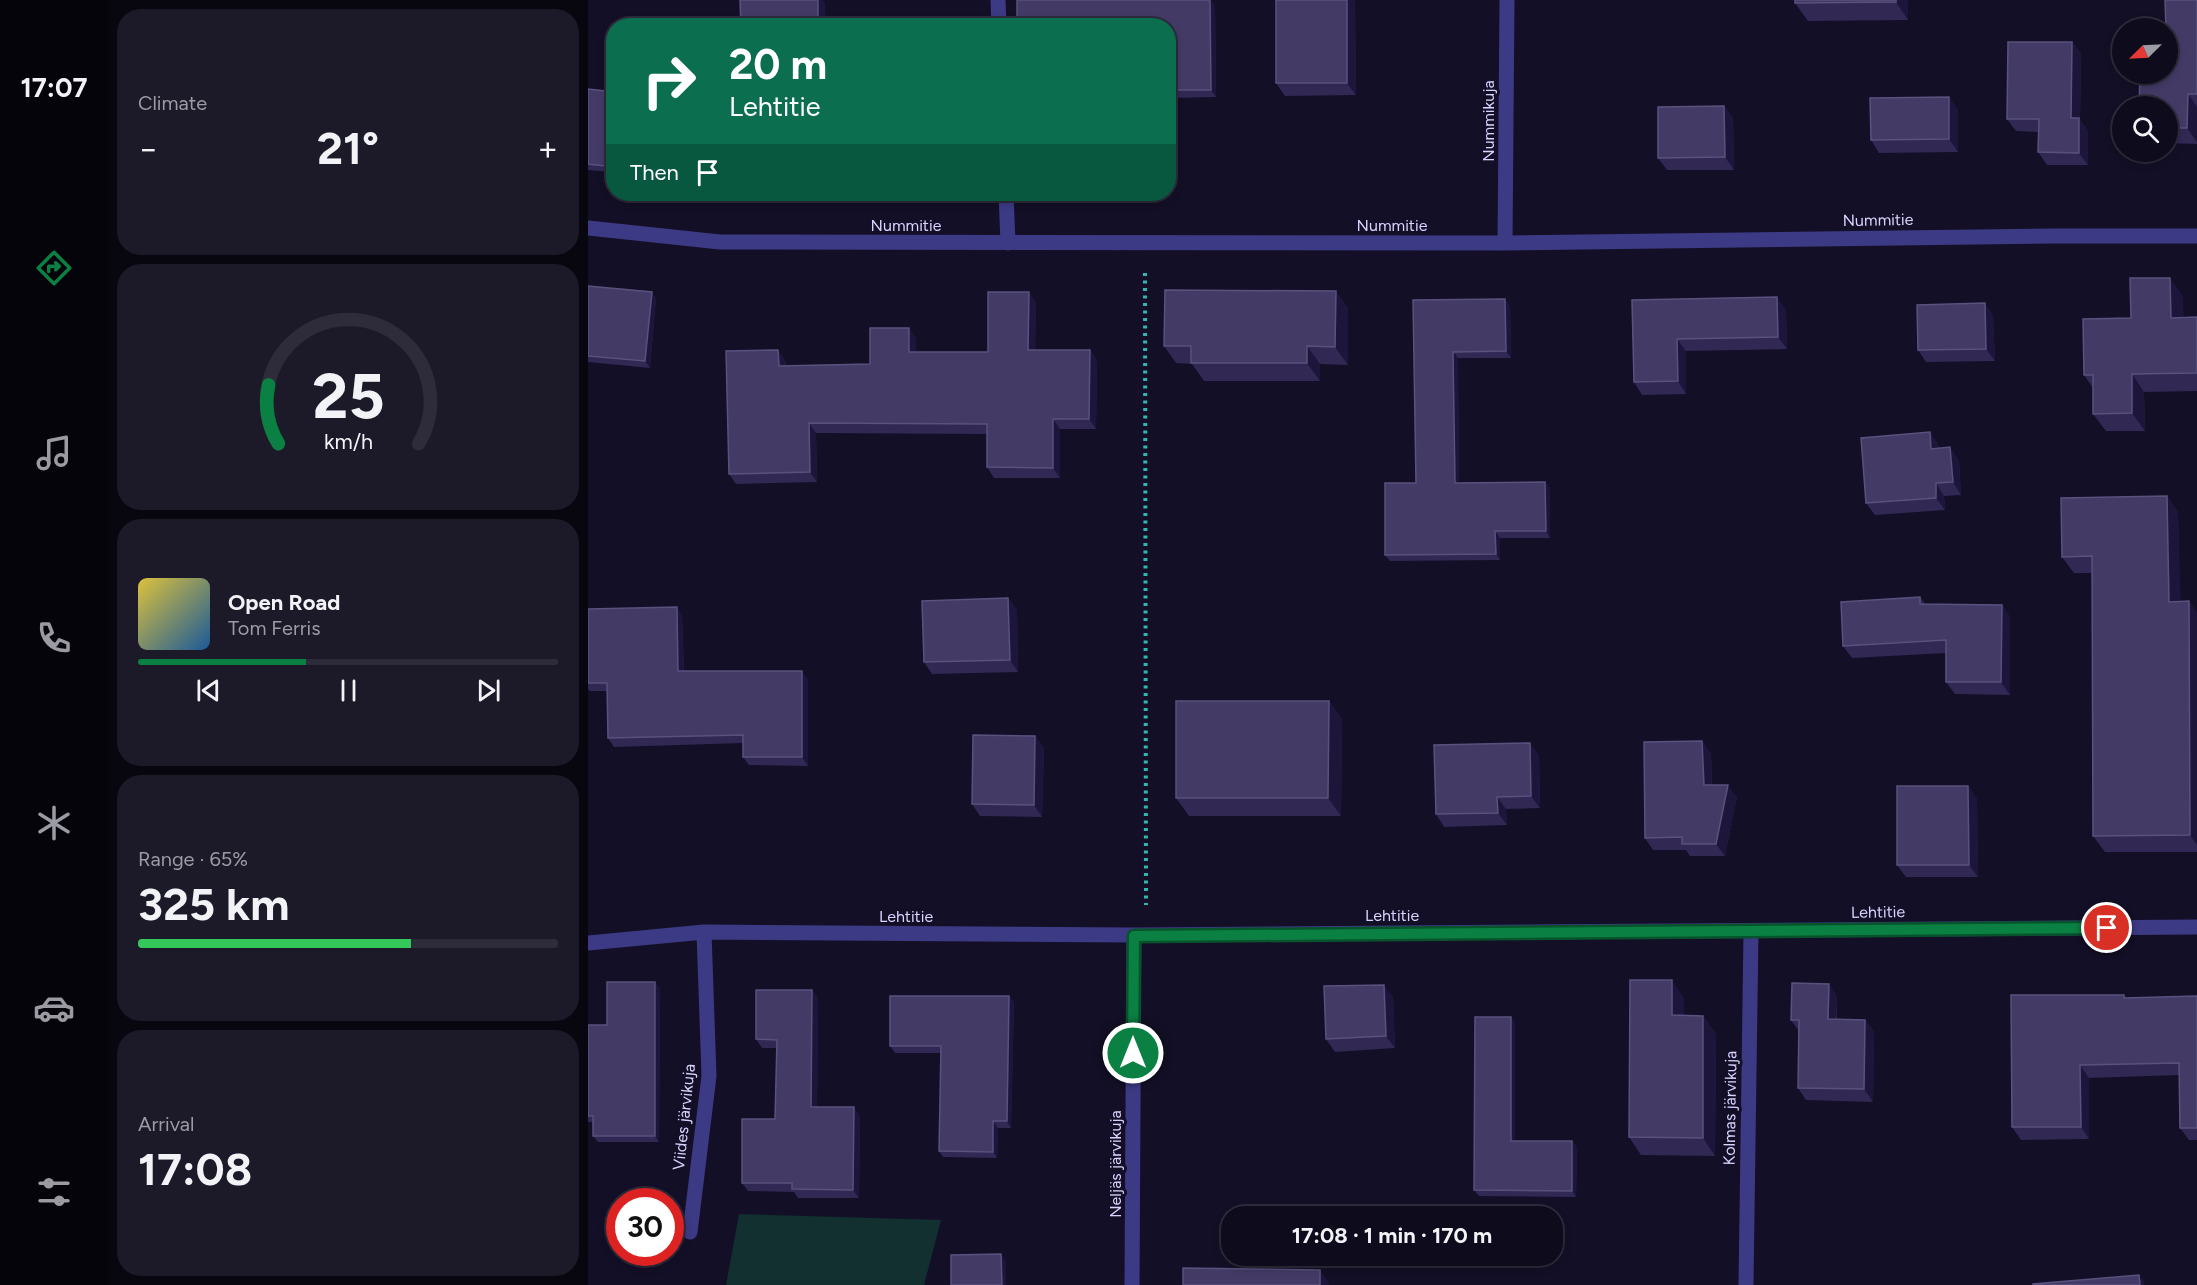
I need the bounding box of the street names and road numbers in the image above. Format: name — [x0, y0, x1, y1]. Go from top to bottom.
street label: Nummikuja — [1479, 80, 1498, 162]
street label: Nummitie — [1842, 210, 1914, 230]
street label: Nummitie — [871, 216, 942, 235]
street label: Nummitie — [1357, 216, 1428, 235]
street label: Lehtitie — [1851, 902, 1906, 922]
street label: Lehtitie — [1365, 906, 1419, 925]
street label: Lehtitie — [879, 907, 933, 926]
street label: Kolmas järvikuja — [1720, 1051, 1740, 1165]
street label: Viides järvikuja — [669, 1063, 699, 1171]
street label: Neljäs järvikuja — [1106, 1110, 1125, 1218]

